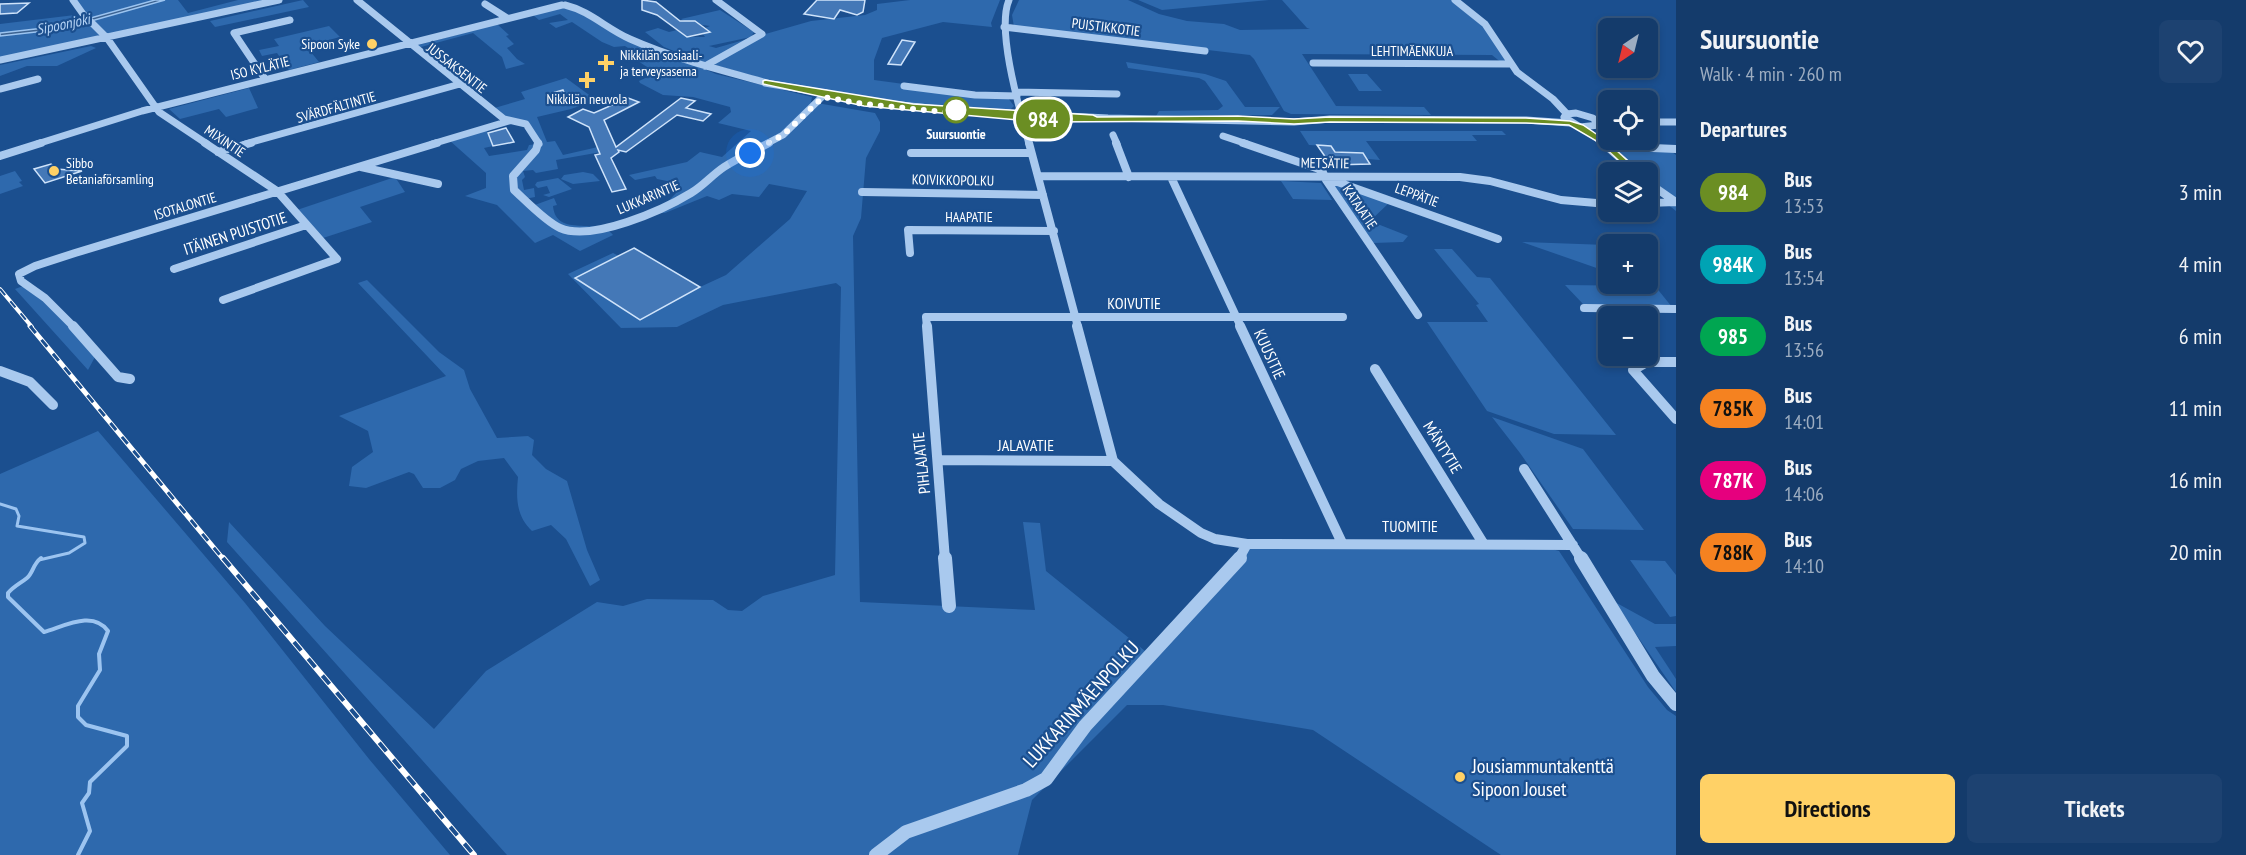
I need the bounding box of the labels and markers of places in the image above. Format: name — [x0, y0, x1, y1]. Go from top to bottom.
place label: Sipoon Syke — [301, 35, 360, 53]
marker: Sipoon Syke — [365, 37, 379, 51]
place label: Nikkilän sosiaali- ja terveysasema — [620, 46, 703, 80]
marker: Nikkilän sosiaali- ja terveysasema — [597, 54, 615, 72]
marker: Nikkilän neuvola — [578, 71, 596, 89]
place label: Nikkilän neuvola — [547, 90, 627, 108]
marker: Suursuontie — [943, 97, 969, 123]
place label: Suursuontie — [926, 125, 986, 143]
place label: Sibbo Betaniaförsamling — [66, 154, 154, 188]
marker: Sibbo Betaniaförsamling — [47, 164, 61, 178]
place label: Jousiammuntakenttä Sipoon Jouset — [1471, 753, 1614, 802]
marker: Jousiammuntakenttä Sipoon Jouset — [1453, 770, 1467, 784]

